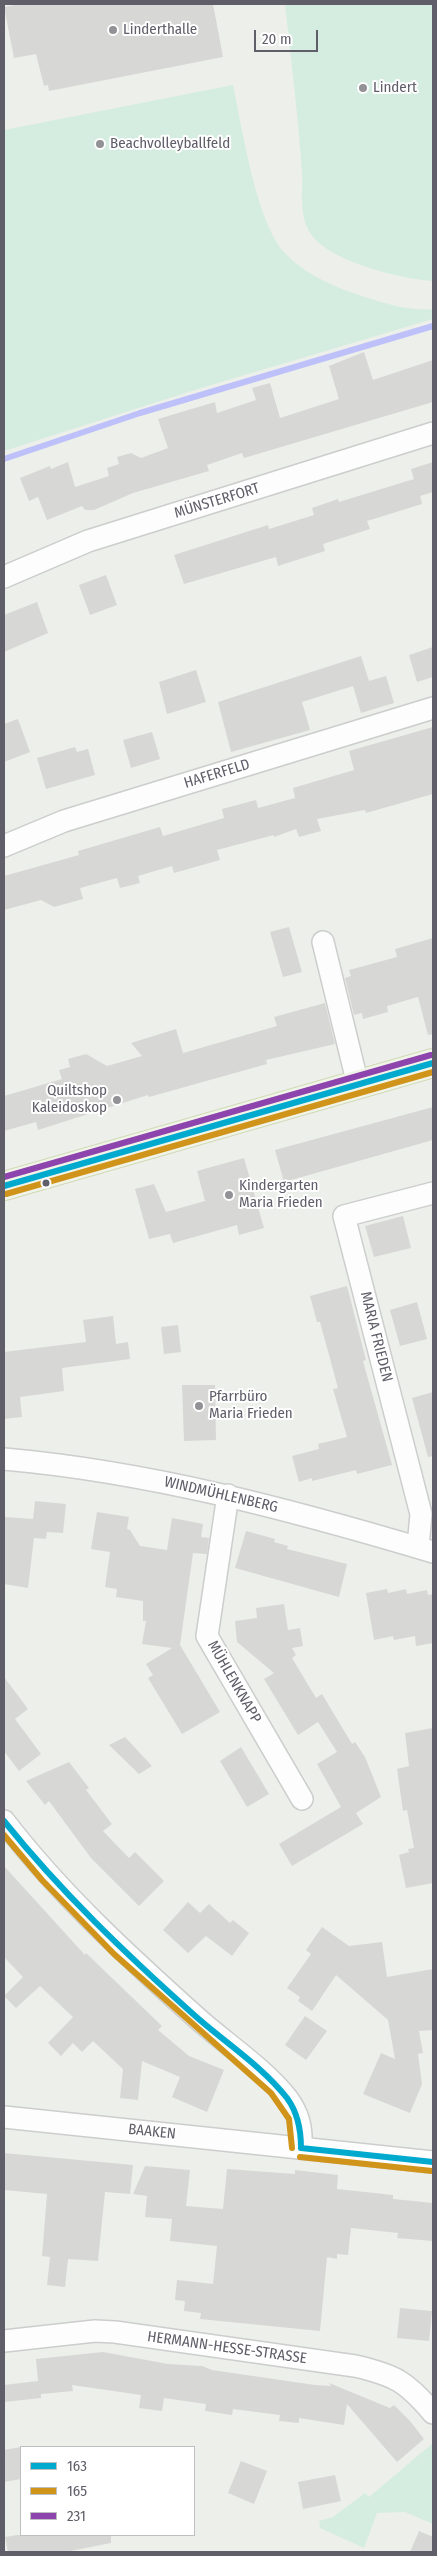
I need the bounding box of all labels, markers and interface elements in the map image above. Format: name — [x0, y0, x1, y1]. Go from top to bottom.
scale bar — [257, 20, 321, 52]
place label: Linderthalle — [123, 21, 197, 39]
marker: Linderthalle — [107, 24, 119, 36]
text: 20 m — [262, 30, 292, 48]
place label: Lindert — [373, 79, 417, 97]
marker: Lindert — [357, 82, 369, 94]
place label: Beachvolleyballfeld — [110, 135, 230, 153]
marker: Beachvolleyballfeld — [94, 138, 106, 150]
street label: MÜNSTERFORT — [172, 479, 262, 523]
street label: HAFERFELD — [182, 755, 252, 793]
place label: Quiltshop Kaleidoskop — [32, 1082, 107, 1117]
marker: Quiltshop Kaleidoskop — [111, 1094, 123, 1106]
place label: Kindergarten Maria Frieden — [239, 1177, 323, 1212]
unlabelled marker — [41, 1178, 51, 1188]
marker: Kindergarten Maria Frieden — [223, 1189, 235, 1201]
street label: MARIA FRIEDEN — [356, 1290, 396, 1384]
place label: Pfarrbüro Maria Frieden — [209, 1388, 293, 1423]
marker: Pfarrbüro Maria Frieden — [193, 1400, 205, 1412]
street label: WINDMÜHLENBERG — [162, 1473, 280, 1517]
street label: MÜHLENKNAPP — [203, 1638, 265, 1726]
street label: BAAKEN — [127, 2121, 177, 2143]
street label: HERMANN-HESSE-STRASSE — [146, 2328, 308, 2368]
legend — [20, 2446, 195, 2536]
text: 163 — [67, 2457, 87, 2475]
text: 165 — [67, 2482, 87, 2500]
text: 231 — [67, 2507, 86, 2525]

